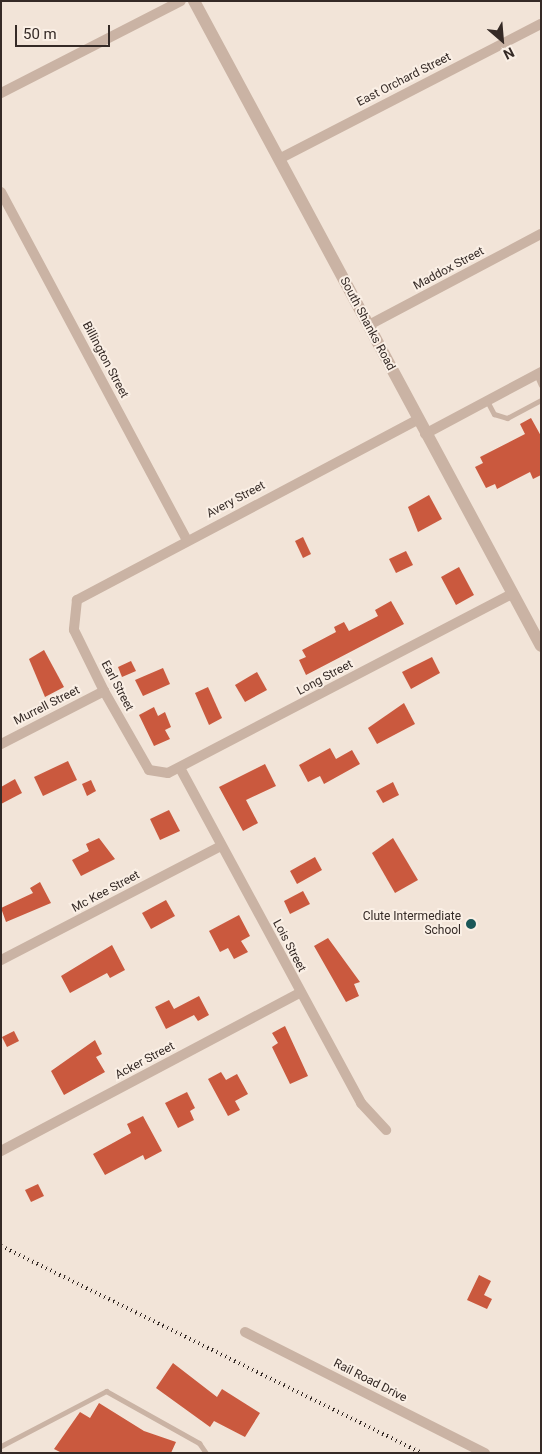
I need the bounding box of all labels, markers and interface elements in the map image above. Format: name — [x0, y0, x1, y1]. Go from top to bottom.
scale bar — [18, 15, 112, 47]
north arrow — [477, 15, 527, 65]
text: 50 m — [23, 25, 57, 43]
text: N — [501, 44, 517, 63]
street label: East Orchard Street — [355, 50, 453, 110]
street label: Maddox Street — [411, 244, 487, 294]
street label: South Shanks Road — [336, 275, 398, 373]
street label: Billington Street — [79, 319, 131, 401]
street label: Avery Street — [204, 479, 268, 521]
street label: Long Street — [295, 657, 355, 699]
street label: Earl Street — [98, 658, 136, 714]
street label: Murrell Street — [12, 683, 82, 729]
street label: Mc Kee Street — [70, 868, 142, 916]
place label: Clute Intermediate School — [363, 910, 461, 938]
street label: Lois Street — [269, 917, 309, 975]
marker: Clute Intermediate School — [465, 918, 477, 930]
street label: Acker Street — [113, 1039, 177, 1083]
street label: Rail Road Drive — [331, 1356, 409, 1406]

